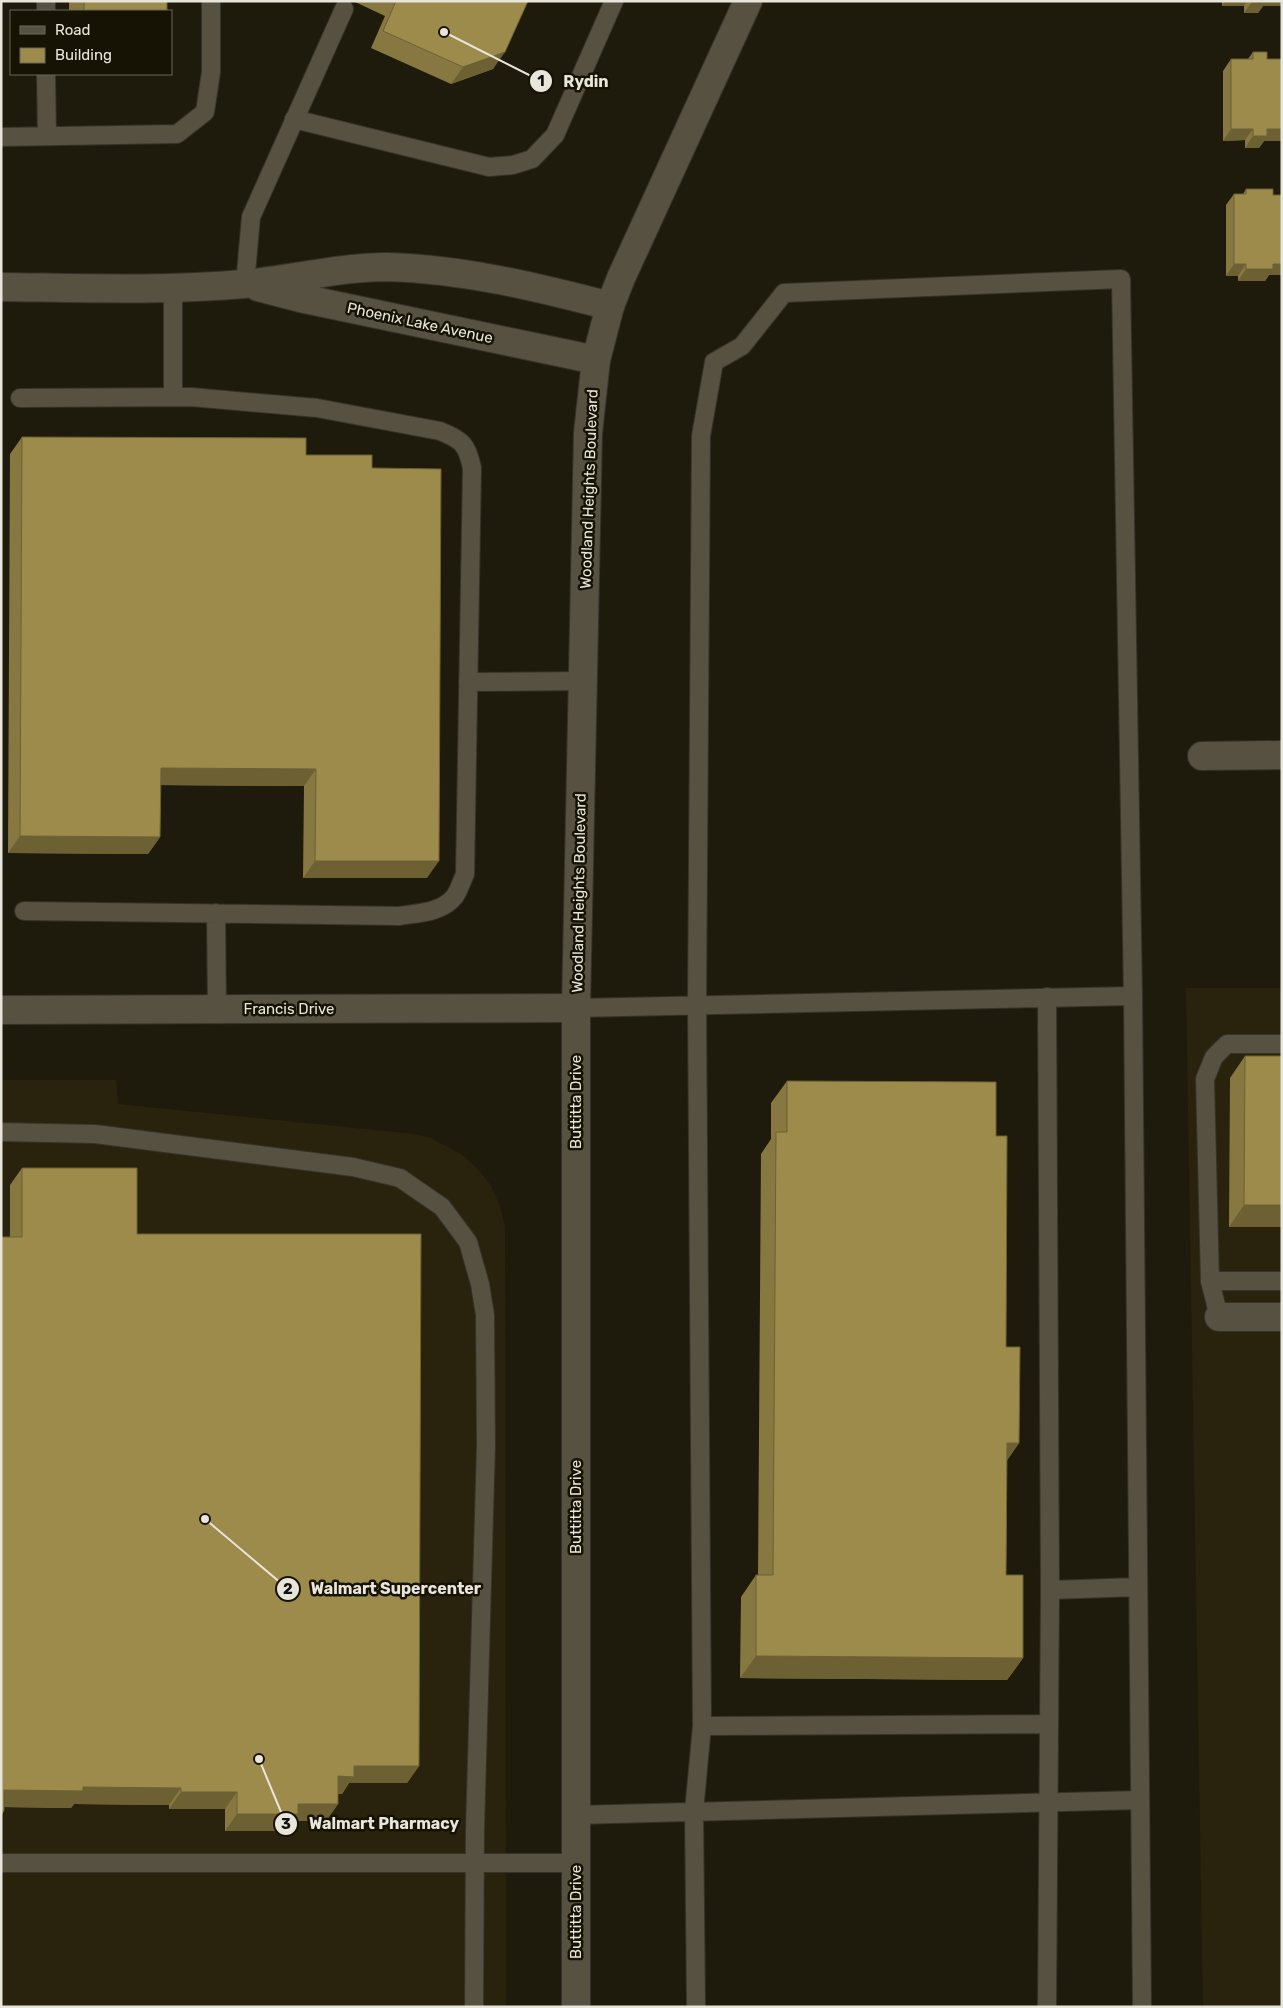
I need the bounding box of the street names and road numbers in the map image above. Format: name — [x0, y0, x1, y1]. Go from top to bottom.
street label: Phoenix Lake Avenue — [345, 299, 495, 347]
street label: Woodland Heights Boulevard — [577, 389, 601, 589]
street label: Woodland Heights Boulevard — [568, 793, 590, 993]
street label: Francis Drive — [244, 1000, 334, 1018]
street label: Buttitta Drive — [567, 1055, 585, 1149]
street label: Buttitta Drive — [567, 1460, 585, 1554]
street label: Buttitta Drive — [567, 1865, 585, 1959]

